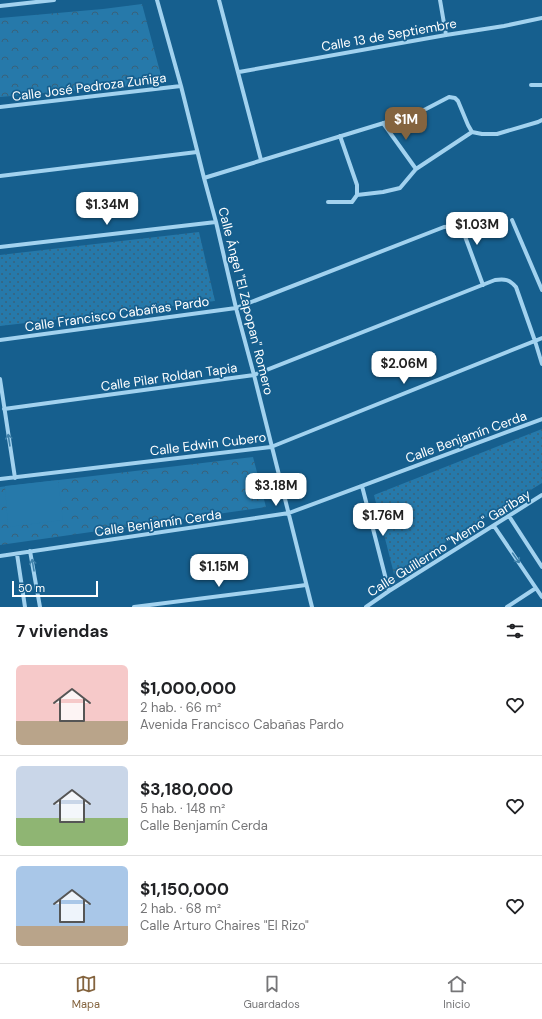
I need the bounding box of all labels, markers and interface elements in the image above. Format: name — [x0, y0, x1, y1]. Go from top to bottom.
street label: Calle 13 de Septiembre — [320, 15, 458, 55]
street label: Calle José Pedroza Zuñiga — [11, 69, 167, 105]
pin: $1M — [387, 107, 425, 141]
text: $1M — [394, 111, 418, 128]
pin: $1.34M — [74, 192, 140, 226]
text: $1.34M — [85, 196, 129, 213]
street label: Calle Ángel "El Zapopan" Romero — [214, 205, 279, 397]
pin: $1.03M — [444, 212, 510, 246]
text: $1.03M — [455, 216, 499, 233]
street label: Calle Francisco Cabañas Pardo — [24, 293, 211, 335]
pin: $2.06M — [371, 351, 437, 385]
text: $2.06M — [380, 355, 428, 372]
street label: Calle Pilar Roldan Tapia — [100, 359, 238, 395]
street label: Calle Benjamín Cerda — [403, 407, 529, 467]
street label: Calle Edwin Cubero — [149, 428, 267, 460]
one-way arrow — [5, 434, 13, 447]
pin: $3.18M — [243, 473, 309, 507]
text: $3.18M — [254, 477, 298, 494]
street label: Calle Guillermo "Memo" Garibay — [364, 486, 534, 600]
pin: $1.76M — [350, 503, 416, 537]
street label: Calle Benjamín Cerda — [94, 506, 222, 540]
text: $1.76M — [362, 507, 404, 524]
one-way arrow — [512, 552, 520, 563]
pin: $1.15M — [186, 554, 252, 588]
text: $1.15M — [199, 558, 239, 575]
one-way arrow — [28, 559, 36, 572]
scale bar — [12, 579, 98, 598]
text: 50 m — [18, 581, 45, 595]
text: 7 viviendas — [16, 620, 109, 642]
icon: filters — [504, 620, 526, 642]
text: $1,000,000 — [140, 677, 236, 699]
icon: home — [48, 681, 96, 729]
icon: heart — [504, 694, 526, 716]
text: 2 hab. · 66 m² — [140, 699, 221, 716]
text: Avenida Francisco Cabañas Pardo — [140, 716, 344, 733]
text: $3,180,000 — [140, 778, 233, 800]
icon: home — [48, 782, 96, 830]
icon: heart — [504, 795, 526, 817]
text: 5 hab. · 148 m² — [140, 800, 225, 817]
text: Calle Benjamín Cerda — [140, 817, 268, 834]
text: $1,150,000 — [140, 878, 229, 900]
icon: home — [48, 882, 96, 930]
icon: heart — [504, 895, 526, 917]
text: 2 hab. · 68 m² — [140, 900, 221, 917]
text: Calle Arturo Chaires "El Rizo" — [140, 917, 309, 934]
tab: Mapa — [72, 973, 100, 1011]
tab: Guardados — [243, 973, 300, 1011]
tab: Inicio — [443, 973, 470, 1011]

